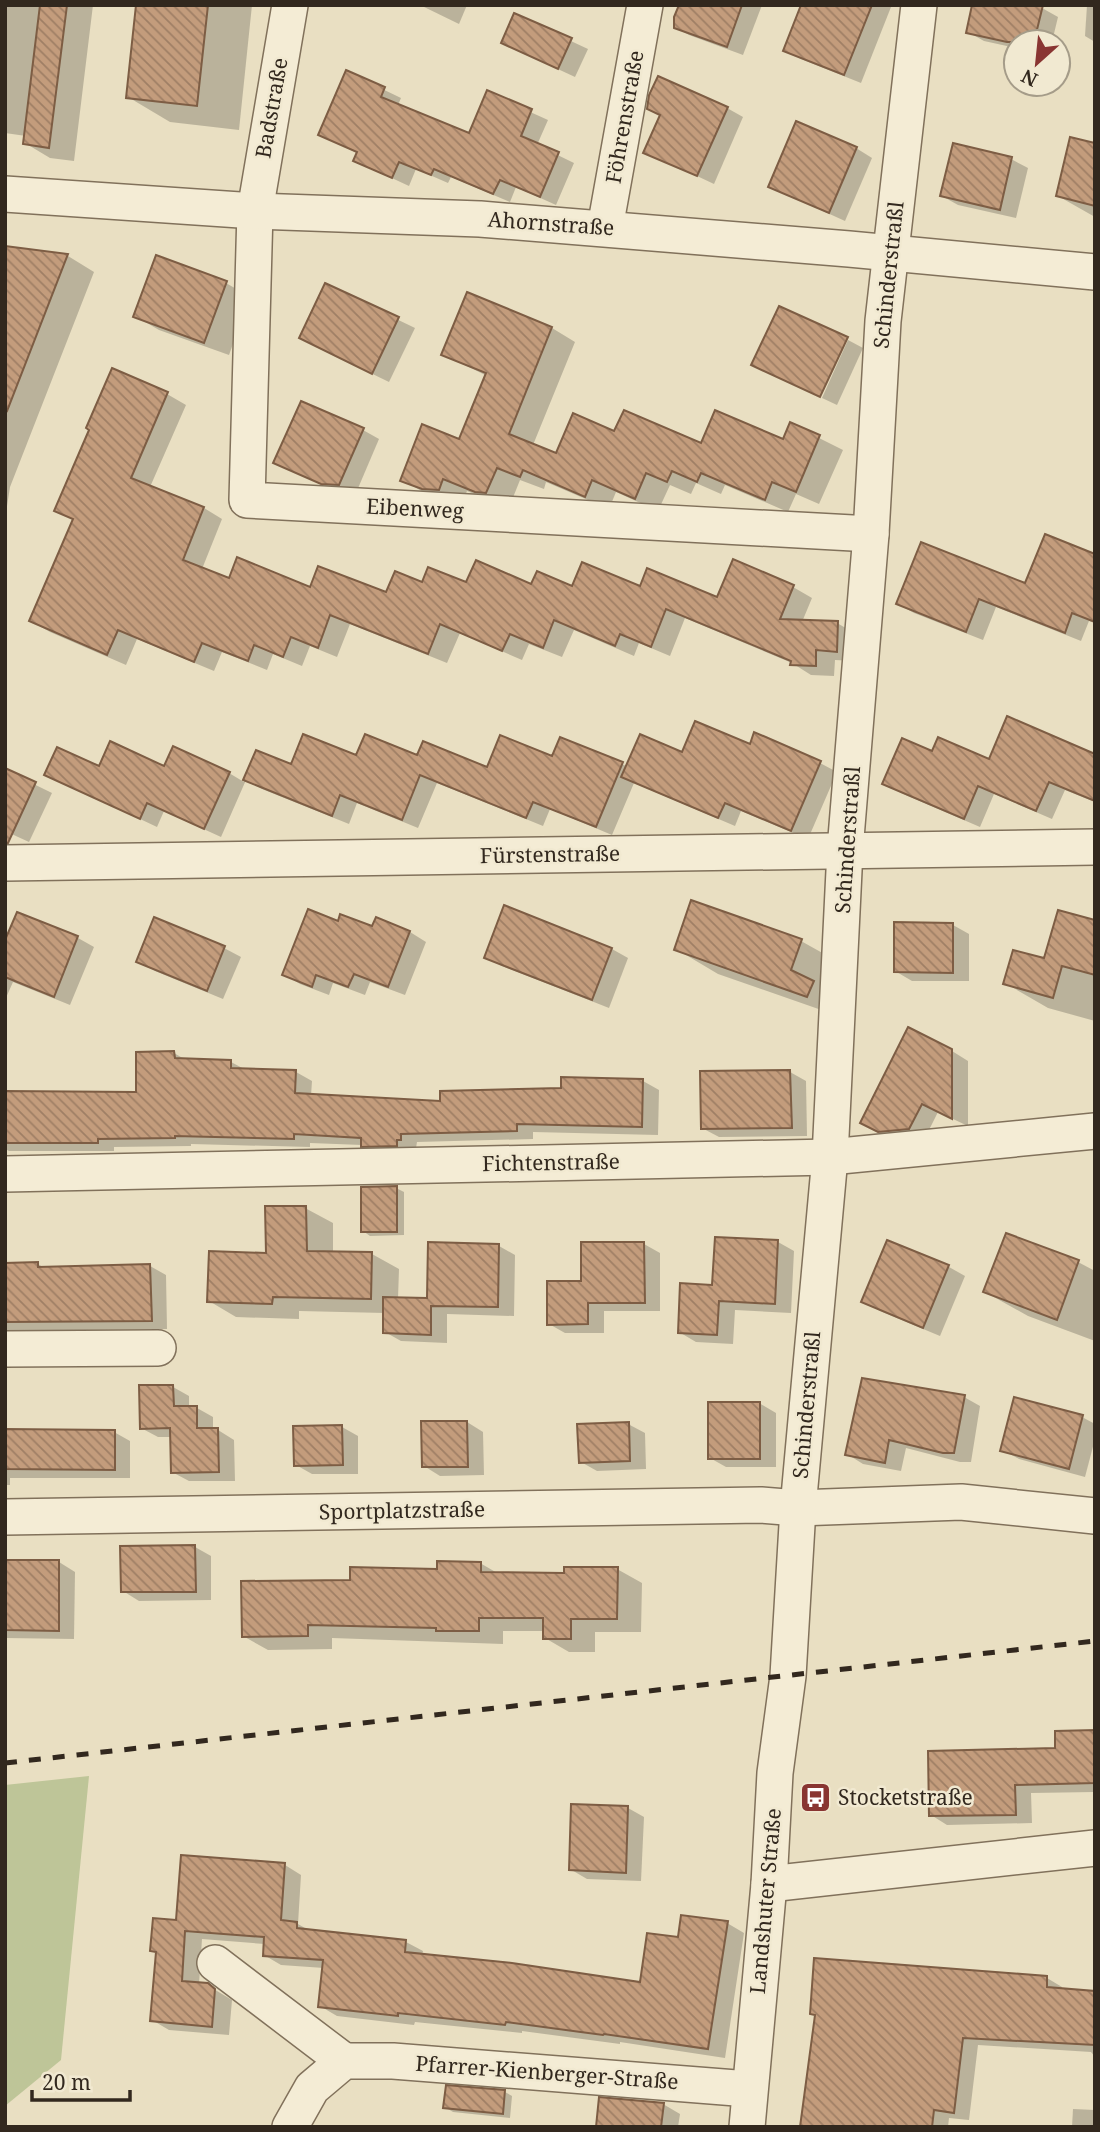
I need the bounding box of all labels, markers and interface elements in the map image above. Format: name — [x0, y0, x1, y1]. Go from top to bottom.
north arrow — [1002, 28, 1072, 98]
street label: Föhrenstraße — [599, 48, 649, 186]
street label: Badstraße — [248, 55, 294, 160]
text: N — [1017, 63, 1042, 93]
street label: Schinderstraßl — [866, 200, 910, 350]
street label: Ahornstraße — [487, 205, 615, 241]
street label: Eibenweg — [365, 491, 465, 525]
street label: Schinderstraßl — [828, 765, 866, 915]
street label: Fürstenstraße — [480, 839, 620, 869]
street label: Fichtenstraße — [482, 1147, 620, 1177]
street label: Schinderstraßl — [786, 1330, 826, 1480]
street label: Sportplatzstraße — [319, 1495, 485, 1525]
bus stop icon: Stocketstraße — [798, 1781, 832, 1815]
place label: Stocketstraße — [838, 1783, 973, 1811]
street label: Landshuter Straße — [743, 1807, 787, 1995]
street label: Pfarrer-Kienberger-Straße — [415, 2049, 680, 2095]
scale bar — [32, 2058, 130, 2102]
text: 20 m — [42, 2068, 91, 2096]

